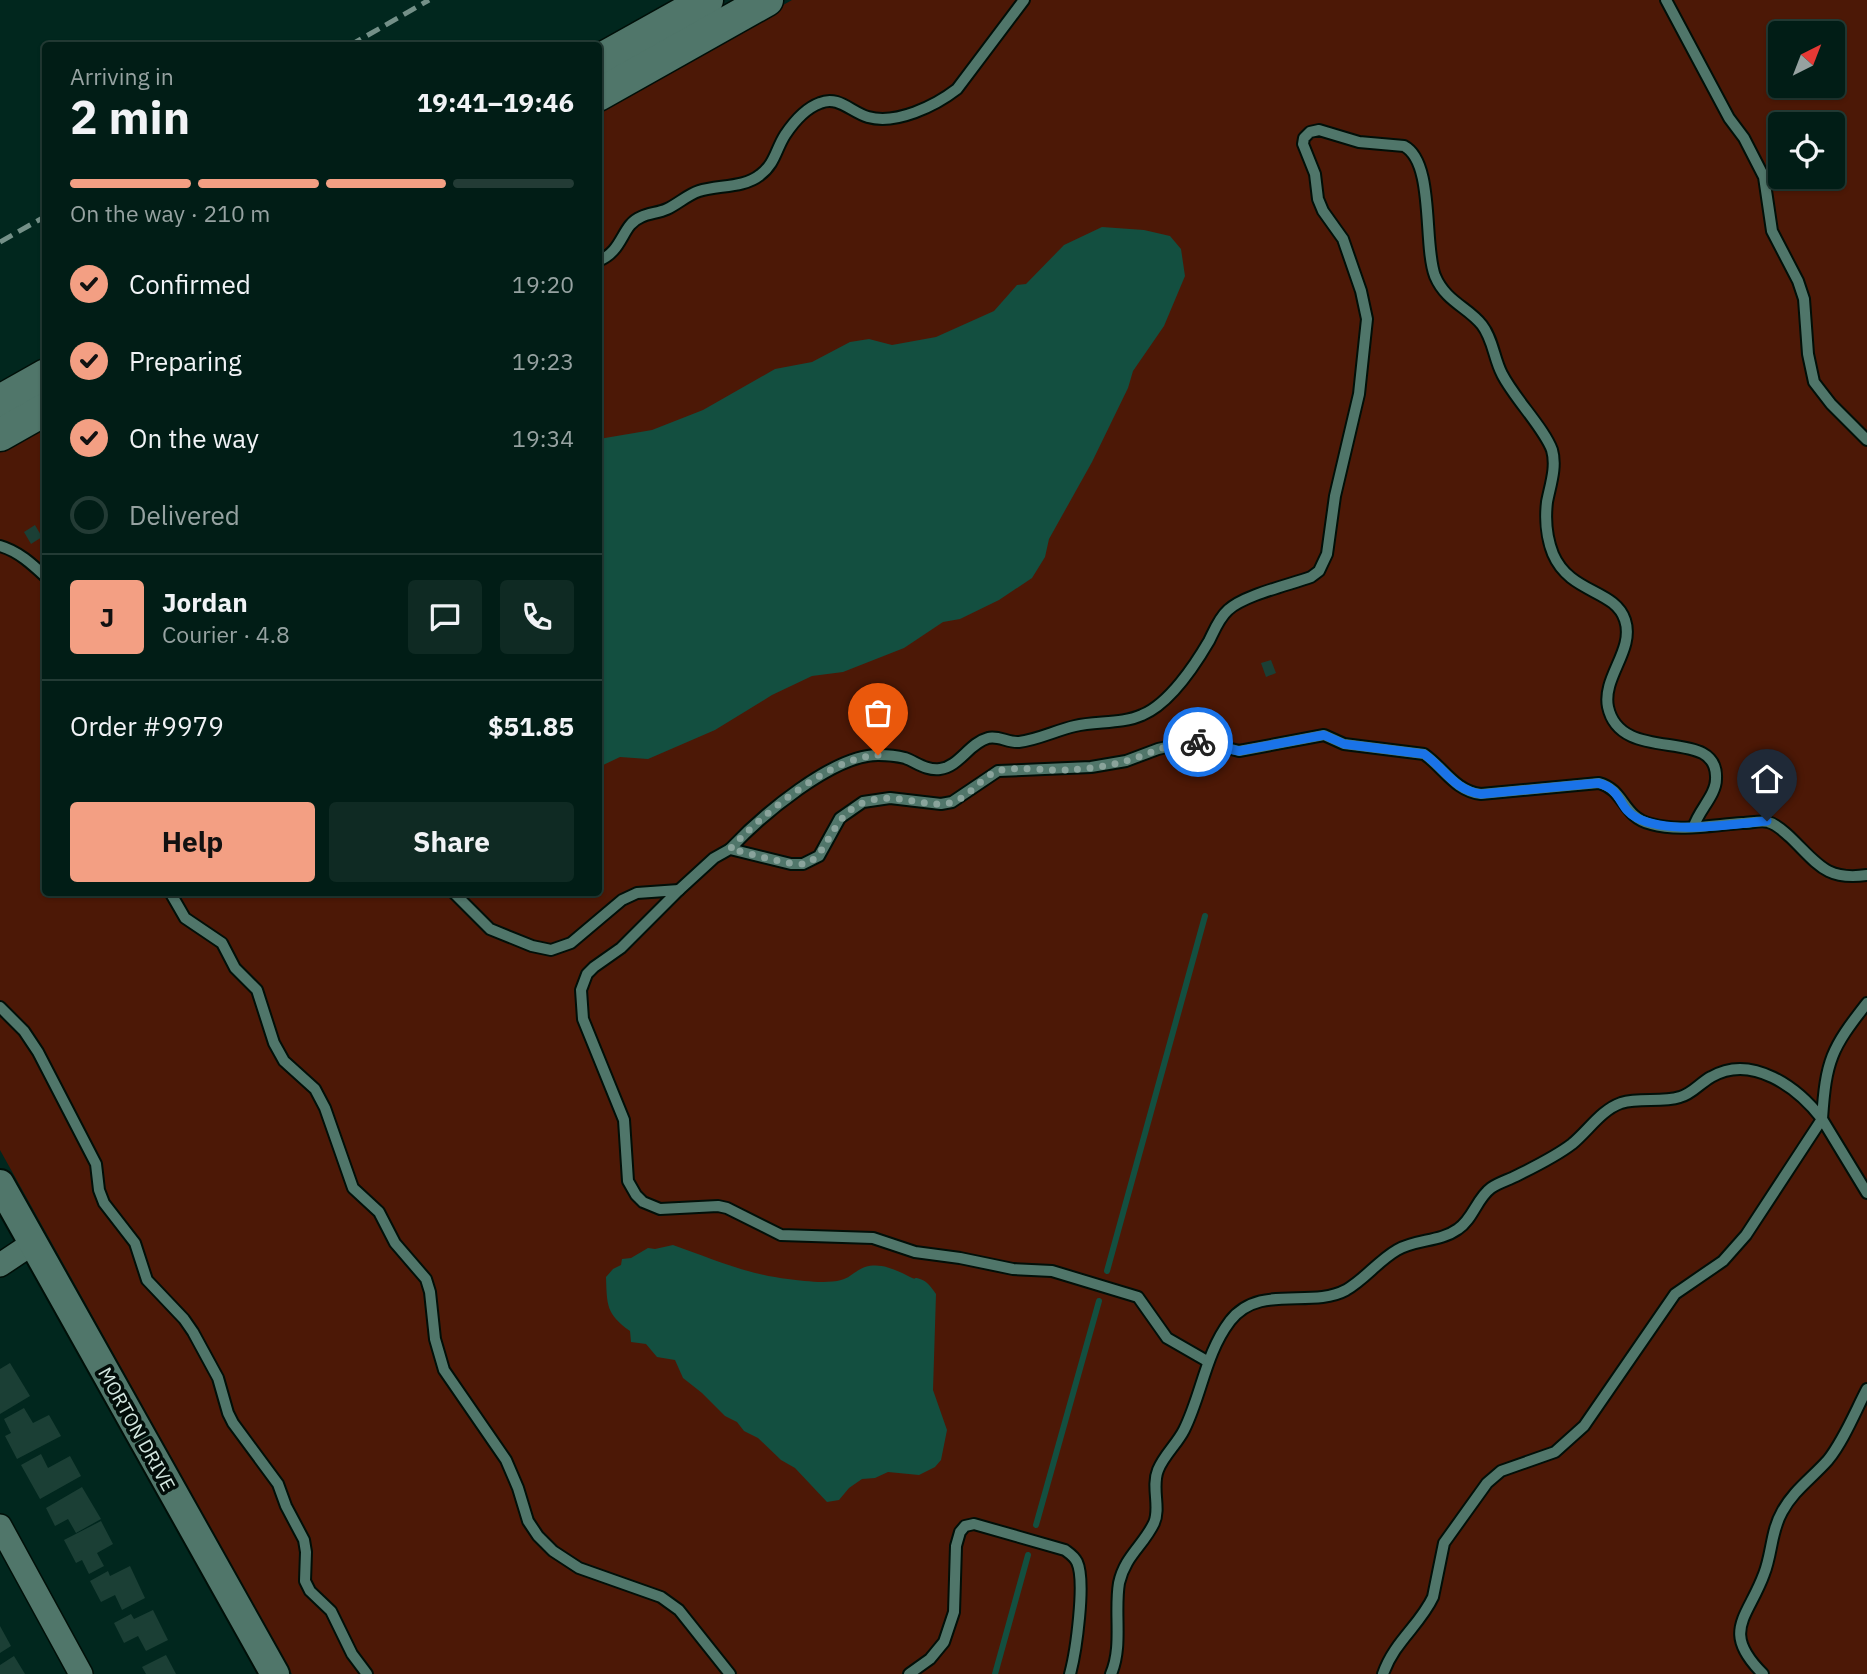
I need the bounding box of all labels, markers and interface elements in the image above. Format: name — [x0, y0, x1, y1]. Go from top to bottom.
north arrow — [1768, 21, 1844, 98]
map controls — [1768, 21, 1845, 189]
text: Arriving in — [70, 61, 174, 91]
text: 19:41–19:46 — [417, 85, 574, 119]
text: 2 min — [70, 87, 190, 147]
button: locate — [1768, 112, 1845, 189]
text: On the way · 210 m — [70, 198, 270, 228]
icon: check — [70, 265, 108, 303]
text: Confirmed — [129, 267, 251, 301]
text: 19:20 — [512, 269, 574, 299]
icon: check — [70, 342, 108, 380]
text: Preparing — [129, 344, 242, 378]
text: 19:23 — [512, 346, 574, 376]
icon: check — [70, 419, 108, 457]
text: On the way — [129, 421, 259, 455]
text: 19:34 — [512, 423, 574, 453]
text: Delivered — [129, 498, 240, 532]
button: chat — [408, 580, 482, 654]
button: phone — [500, 580, 574, 654]
text: Jordan — [162, 585, 248, 619]
text: J — [100, 600, 114, 634]
text: Courier · 4.8 — [162, 619, 290, 649]
pin — [848, 683, 908, 755]
icon: bag — [859, 694, 897, 732]
courier — [1163, 707, 1233, 777]
text: Order #9979 — [70, 709, 224, 743]
text: $51.85 — [488, 709, 574, 743]
icon: bike — [1179, 723, 1217, 761]
pin — [1737, 749, 1797, 821]
icon: home — [1748, 760, 1786, 798]
button: Help — [70, 802, 315, 882]
button: Share — [329, 802, 574, 882]
street label: MORTON DRIVE — [93, 1363, 181, 1495]

